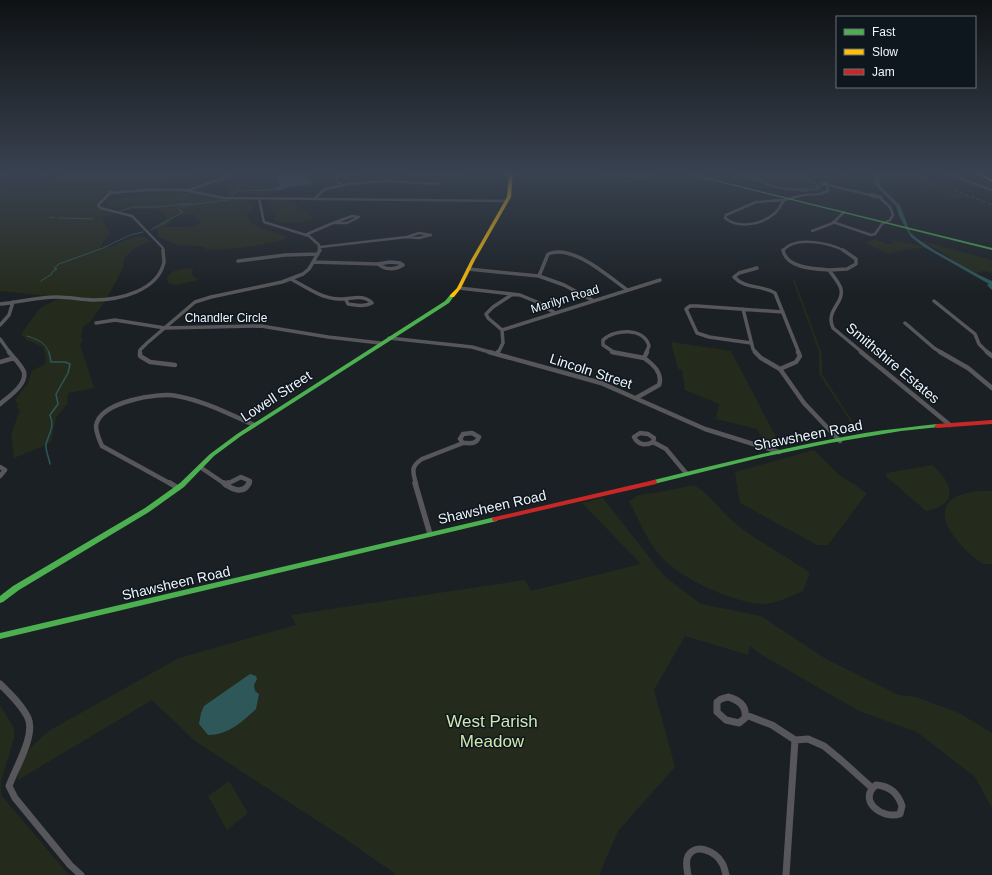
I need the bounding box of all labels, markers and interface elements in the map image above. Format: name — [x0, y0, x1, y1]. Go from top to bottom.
legend — [836, 16, 976, 88]
text: Fast — [872, 25, 896, 39]
text: Slow — [872, 45, 898, 59]
text: Jam — [872, 65, 895, 79]
street label: Marilyn Road — [529, 282, 601, 316]
street label: Chandler Circle — [185, 311, 268, 325]
street label: Smithshire Estates — [843, 319, 943, 407]
street label: Lincoln Street — [548, 350, 634, 392]
street label: Lowell Street — [238, 367, 314, 425]
street label: Shawsheen Road — [752, 417, 864, 453]
street label: Shawsheen Road — [436, 487, 548, 527]
street label: Shawsheen Road — [120, 563, 232, 603]
park label: West Parish Meadow — [446, 712, 538, 751]

